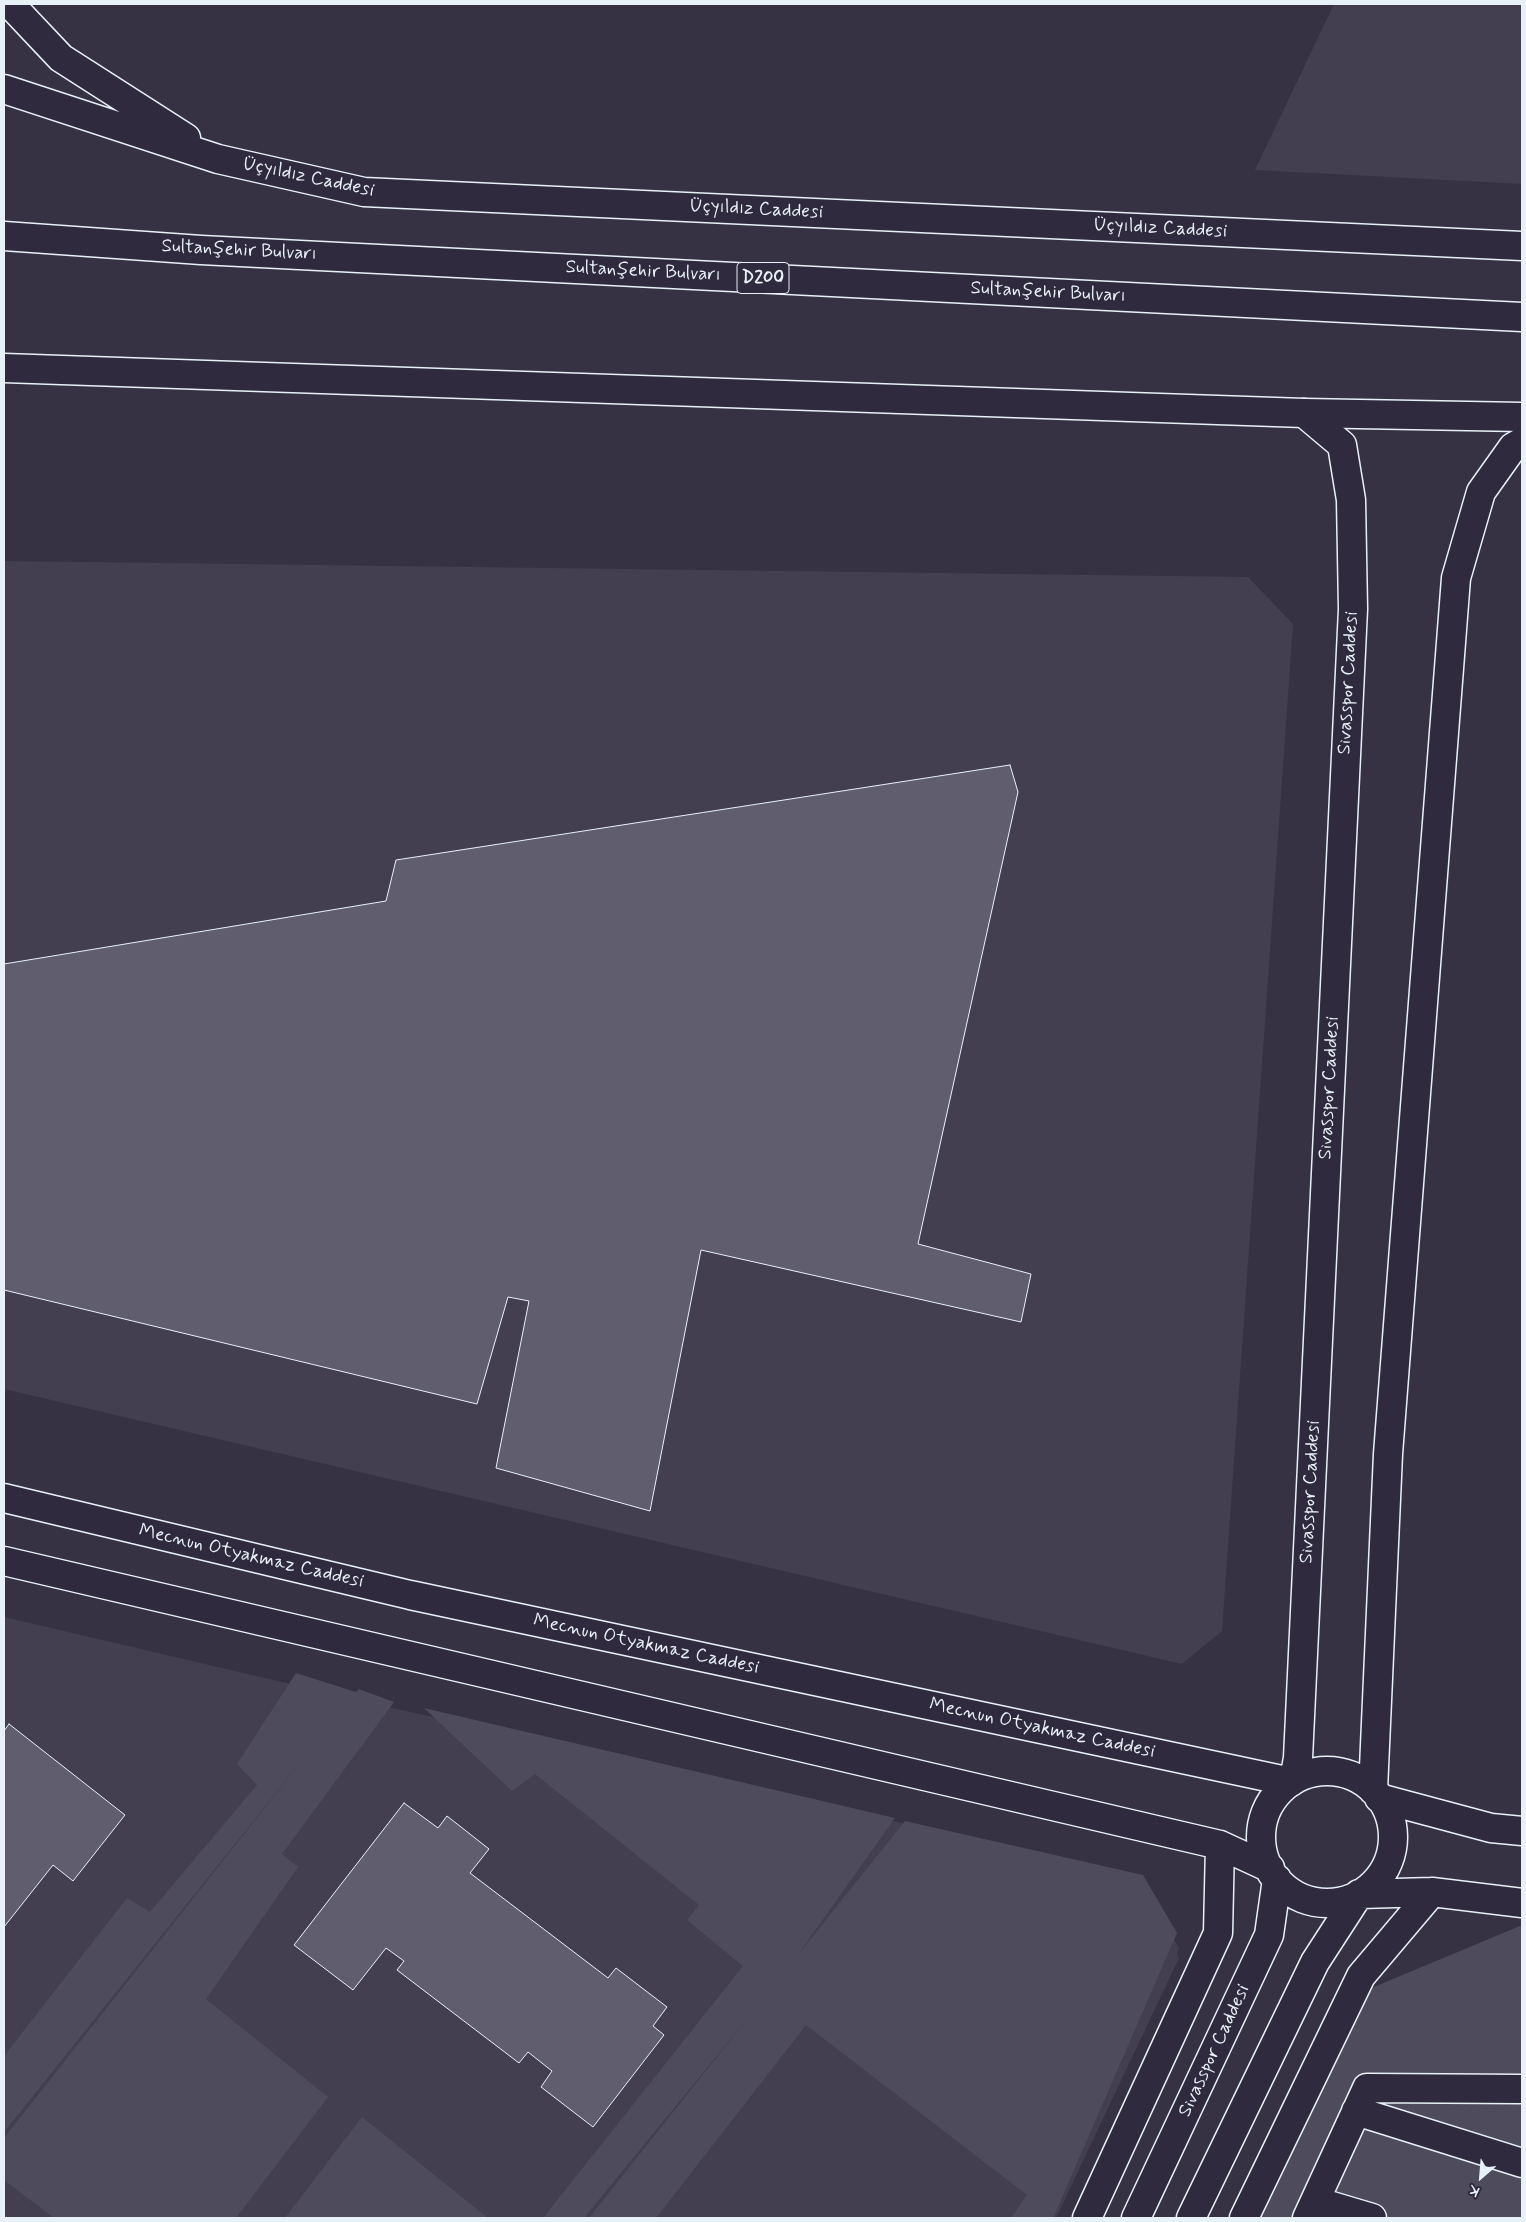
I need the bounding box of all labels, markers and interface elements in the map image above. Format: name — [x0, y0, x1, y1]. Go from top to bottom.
street label: Üçyıldız Caddesi — [240, 153, 376, 203]
street label: Üçyıldız Caddesi — [688, 195, 824, 225]
street label: Üçyıldız Caddesi — [1092, 214, 1228, 244]
street label: Sultanşehir Bulvarı — [161, 236, 317, 266]
street label: Sultanşehir Bulvarı — [565, 257, 721, 287]
road number: D200 — [737, 262, 789, 294]
street label: Sultanşehir Bulvarı — [970, 278, 1126, 308]
street label: Sivasspor Caddesi — [1334, 611, 1364, 755]
street label: Sivasspor Caddesi — [1315, 1016, 1345, 1160]
street label: Sivasspor Caddesi — [1296, 1420, 1326, 1564]
street label: Mecnun Otyakmaz Caddesi — [136, 1520, 366, 1594]
street label: Mecnun Otyakmaz Caddesi — [531, 1610, 761, 1680]
street label: Mecnun Otyakmaz Caddesi — [927, 1694, 1157, 1764]
street label: Sivasspor Caddesi — [1174, 1981, 1256, 2121]
north arrow — [1456, 2152, 1506, 2202]
text: K — [1466, 2180, 1483, 2201]

